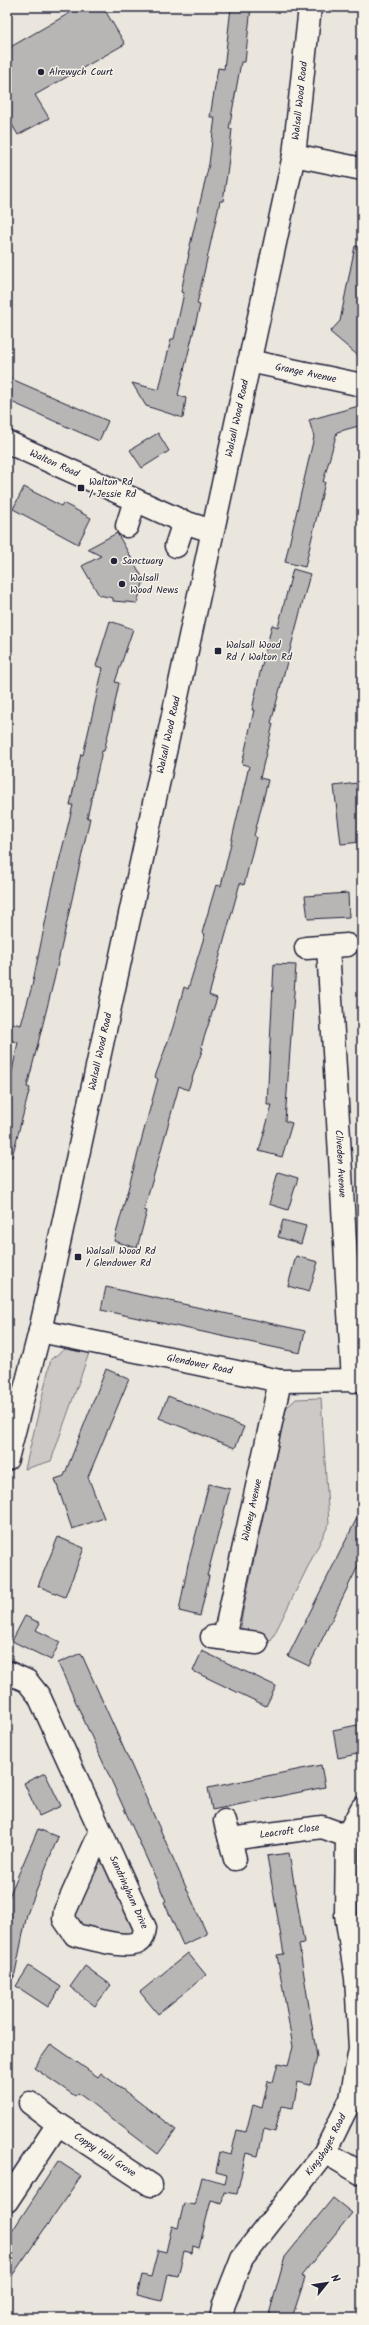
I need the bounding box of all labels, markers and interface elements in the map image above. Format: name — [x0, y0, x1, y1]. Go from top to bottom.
street label: Walsall Wood Road — [288, 60, 312, 141]
place label: Alrewych Court — [49, 64, 113, 80]
marker: Alrewych Court — [36, 67, 46, 77]
street label: Grange Avenue — [274, 359, 338, 387]
street label: Walsall Wood Road — [221, 377, 254, 458]
street label: Walton Road — [27, 445, 83, 482]
place label: Walton Rd / Jessie Rd — [89, 474, 137, 502]
marker: Walton Rd / Jessie Rd — [76, 483, 86, 493]
place label: Sanctuary — [122, 553, 163, 569]
marker: Sanctuary — [109, 556, 119, 566]
place label: Walsall Wood News — [130, 570, 179, 598]
marker: Walsall Wood News — [117, 579, 127, 589]
place label: Walsall Wood Rd / Walton Rd — [226, 637, 293, 665]
marker: Walsall Wood Rd / Walton Rd — [213, 646, 223, 656]
street label: Walsall Wood Road — [153, 694, 185, 775]
street label: Walsall Wood Road — [84, 1010, 117, 1092]
street label: Cliveden Avenue — [331, 1129, 350, 1199]
place label: Walsall Wood Rd / Glendower Rd — [86, 1243, 157, 1271]
marker: Walsall Wood Rd / Glendower Rd — [73, 1252, 83, 1262]
street label: Glendower Road — [165, 1350, 235, 1379]
street label: Widney Avenue — [237, 1477, 267, 1543]
street label: Leacroft Close — [259, 1819, 321, 1843]
street label: Sandringham Drive — [105, 1853, 153, 1932]
street label: Kingshayes Road — [301, 2110, 351, 2179]
street label: Coppy Hall Grove — [70, 2128, 140, 2181]
north arrow — [307, 2263, 347, 2303]
text: N — [325, 2271, 344, 2286]

